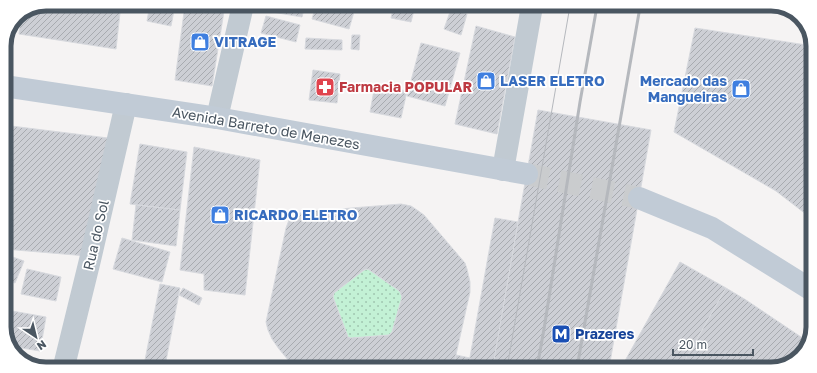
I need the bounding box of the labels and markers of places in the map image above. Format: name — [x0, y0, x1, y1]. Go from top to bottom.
shop icon: VITRAGE — [189, 31, 211, 53]
place label: VITRAGE — [214, 33, 277, 50]
shop icon: LASER ELETRO — [475, 70, 497, 92]
place label: LASER ELETRO — [500, 72, 605, 89]
place label: Mercado das Mangueiras — [640, 72, 727, 105]
pharmacy icon: Farmacia POPULAR — [314, 76, 336, 98]
place label: Farmacia POPULAR — [339, 78, 472, 95]
shop icon: Mercado das Mangueiras — [730, 78, 752, 100]
shop icon: RICARDO ELETRO — [209, 204, 231, 226]
place label: RICARDO ELETRO — [234, 206, 358, 223]
metro station icon: Prazeres — [550, 323, 572, 345]
place label: Prazeres — [575, 325, 635, 342]

